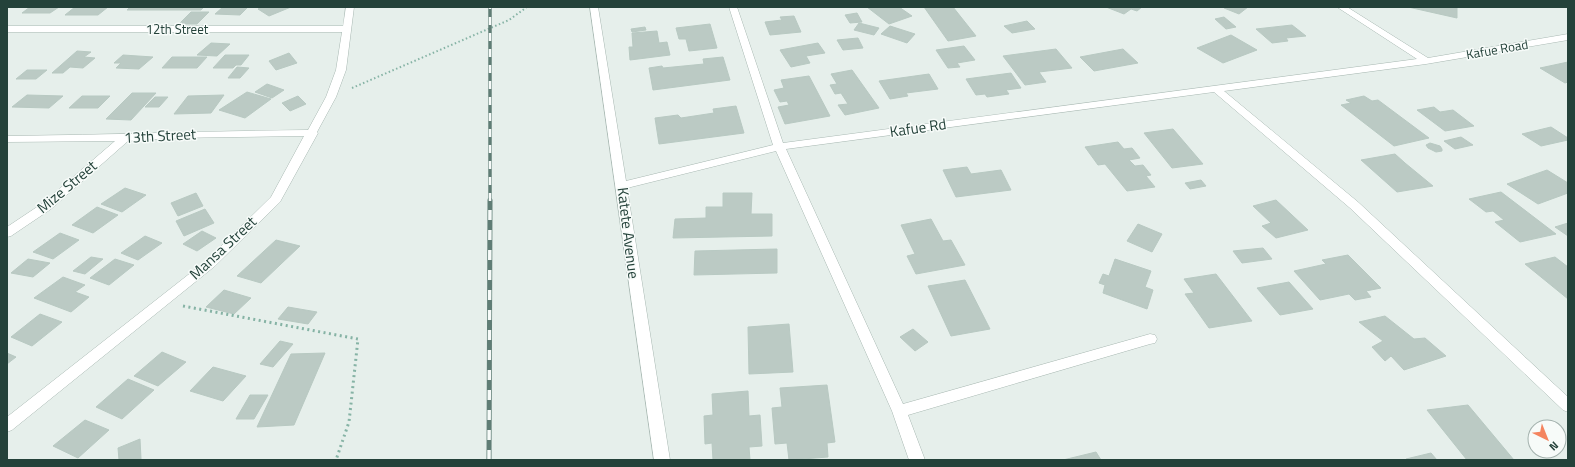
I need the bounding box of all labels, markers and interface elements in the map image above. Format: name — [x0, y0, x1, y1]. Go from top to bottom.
street label: 12th Street — [146, 19, 209, 39]
street label: Kafue Road — [1464, 34, 1530, 64]
street label: Kafue Rd — [888, 112, 948, 143]
street label: 13th Street — [123, 122, 197, 149]
street label: Mize Street — [32, 154, 102, 219]
street label: Katete Avenue — [611, 186, 646, 280]
street label: Mansa Street — [184, 210, 262, 285]
north arrow — [1527, 419, 1567, 459]
text: N — [1546, 438, 1562, 455]

